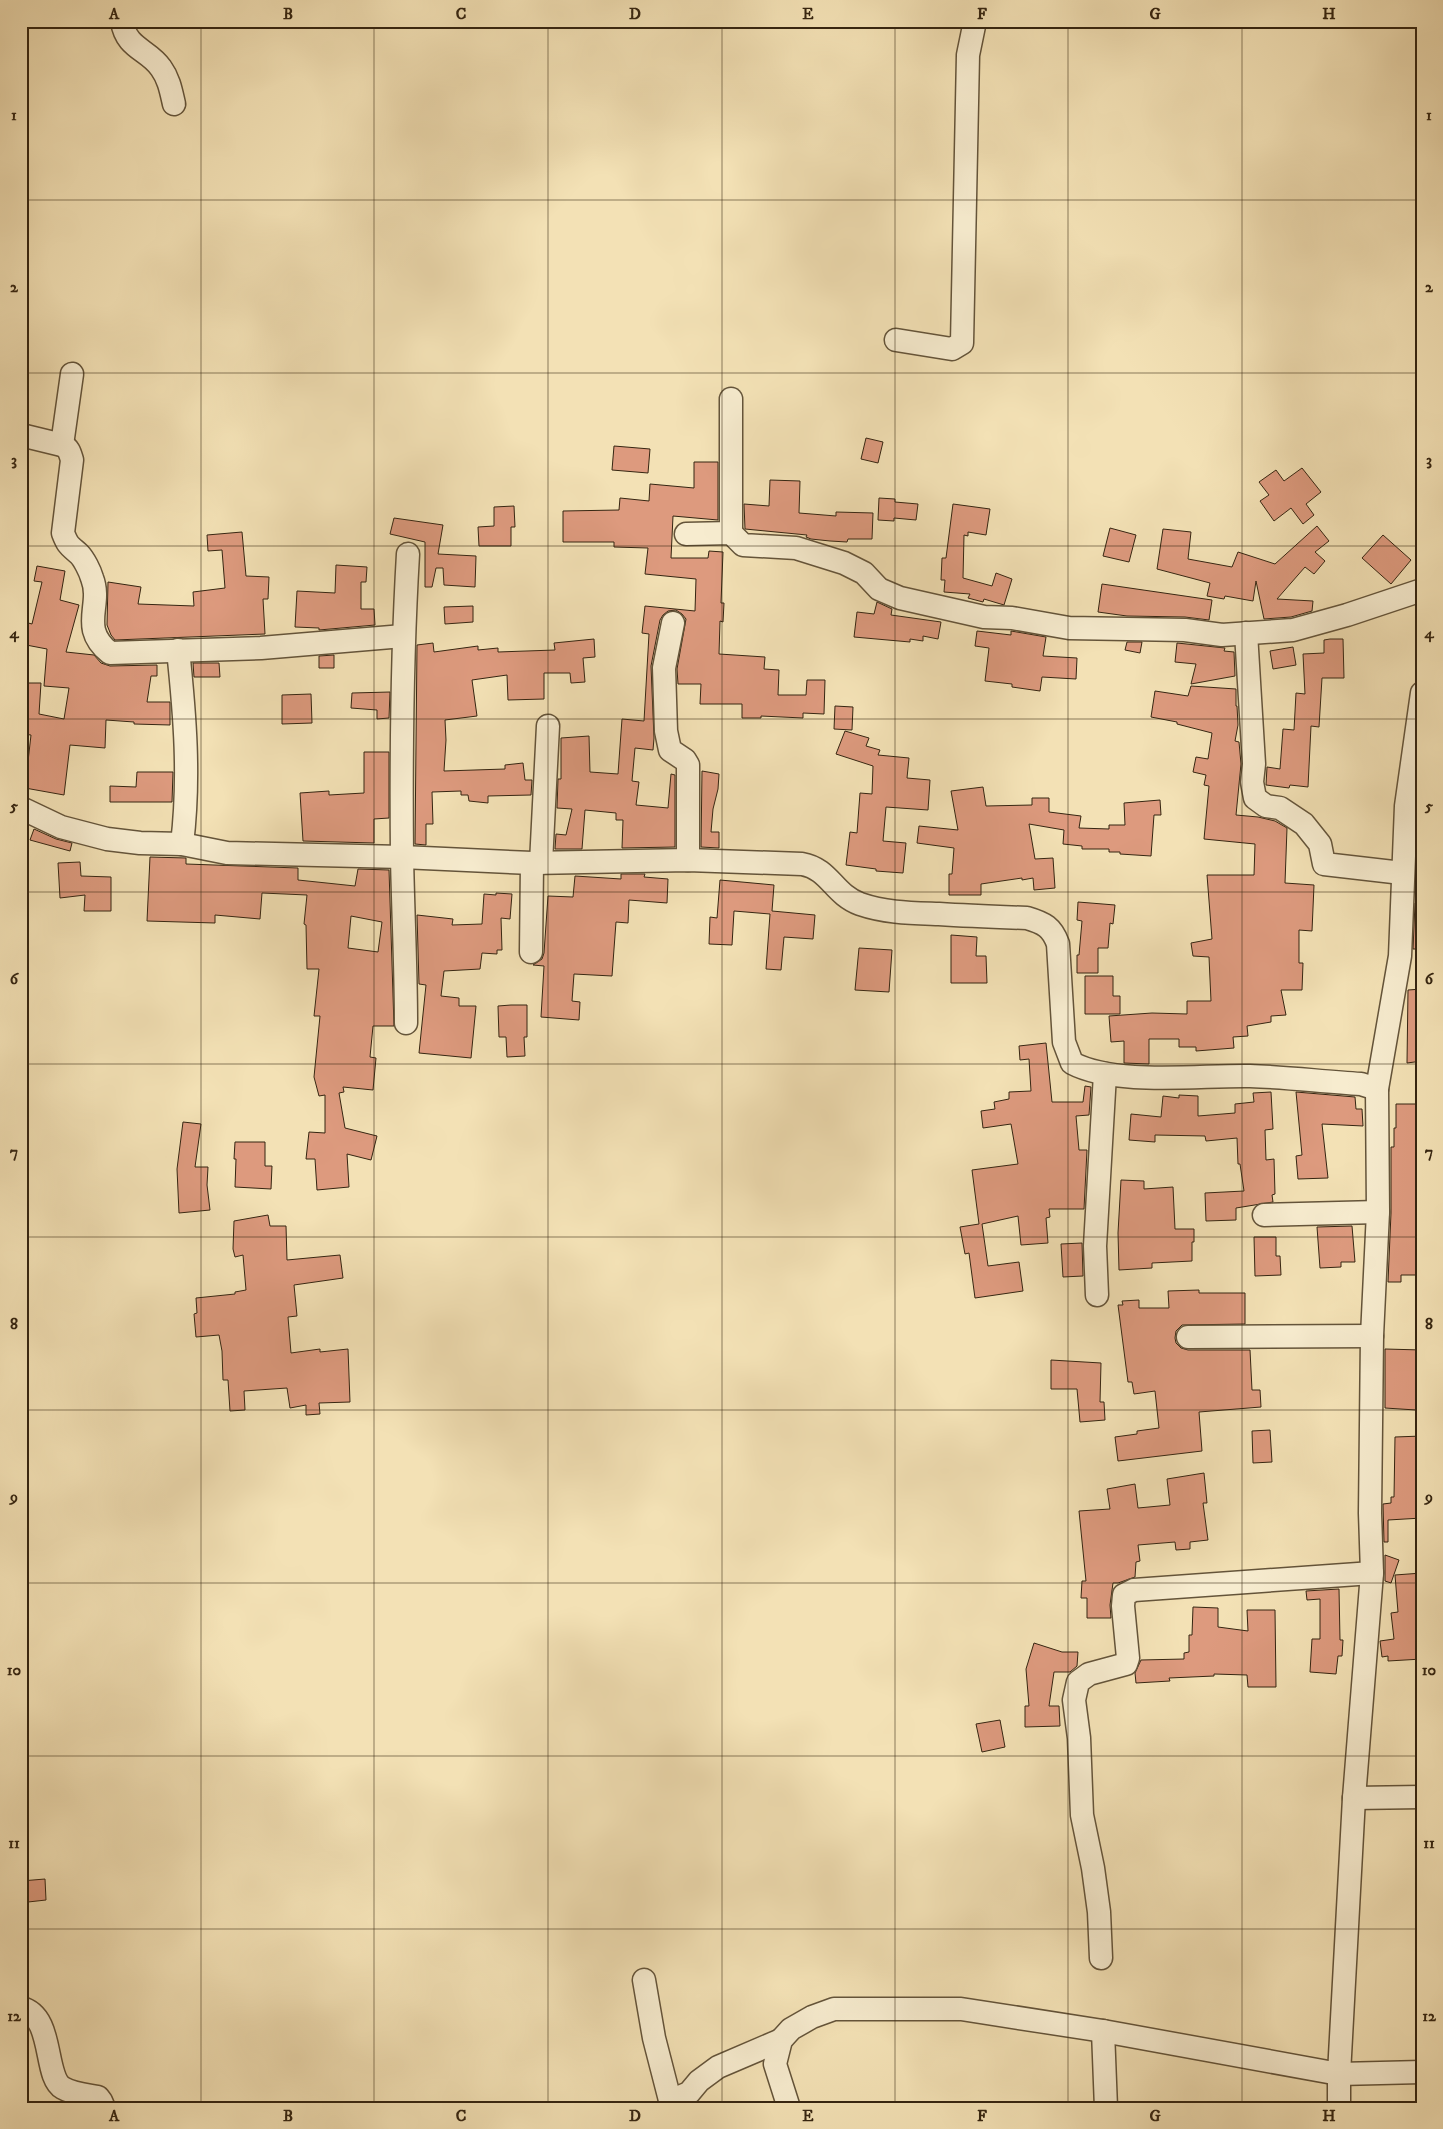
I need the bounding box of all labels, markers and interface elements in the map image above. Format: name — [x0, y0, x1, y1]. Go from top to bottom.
text: A — [108, 4, 120, 24]
text: B — [283, 4, 293, 24]
text: C — [456, 4, 466, 24]
text: D — [629, 4, 641, 24]
text: E — [802, 4, 814, 24]
text: F — [977, 4, 987, 24]
text: G — [1149, 4, 1161, 24]
text: H — [1322, 4, 1336, 24]
text: 1 — [11, 105, 17, 125]
text: 1 — [1426, 105, 1432, 125]
text: 2 — [10, 277, 19, 297]
text: 2 — [1425, 277, 1434, 297]
text: 3 — [11, 450, 17, 470]
text: 3 — [1426, 450, 1432, 470]
text: 4 — [8, 623, 19, 643]
text: 4 — [1423, 623, 1434, 643]
text: 5 — [9, 796, 18, 816]
text: 5 — [1424, 796, 1433, 816]
text: 6 — [10, 969, 20, 989]
text: 6 — [1425, 969, 1435, 989]
text: 7 — [10, 1142, 18, 1162]
text: 7 — [1425, 1142, 1433, 1162]
text: 8 — [10, 1314, 18, 1334]
text: 8 — [1425, 1314, 1433, 1334]
text: 9 — [9, 1487, 18, 1507]
text: 9 — [1424, 1487, 1433, 1507]
text: 10 — [7, 1660, 22, 1680]
text: 10 — [1422, 1660, 1437, 1680]
text: 11 — [8, 1833, 20, 1853]
text: 11 — [1423, 1833, 1435, 1853]
text: 12 — [7, 2006, 22, 2026]
text: 12 — [1422, 2006, 1437, 2026]
text: A — [108, 2106, 120, 2126]
text: B — [283, 2106, 293, 2126]
text: C — [456, 2106, 466, 2126]
text: D — [629, 2106, 641, 2126]
text: E — [802, 2106, 814, 2126]
text: F — [977, 2106, 987, 2126]
text: G — [1149, 2106, 1161, 2126]
text: H — [1322, 2106, 1336, 2126]

